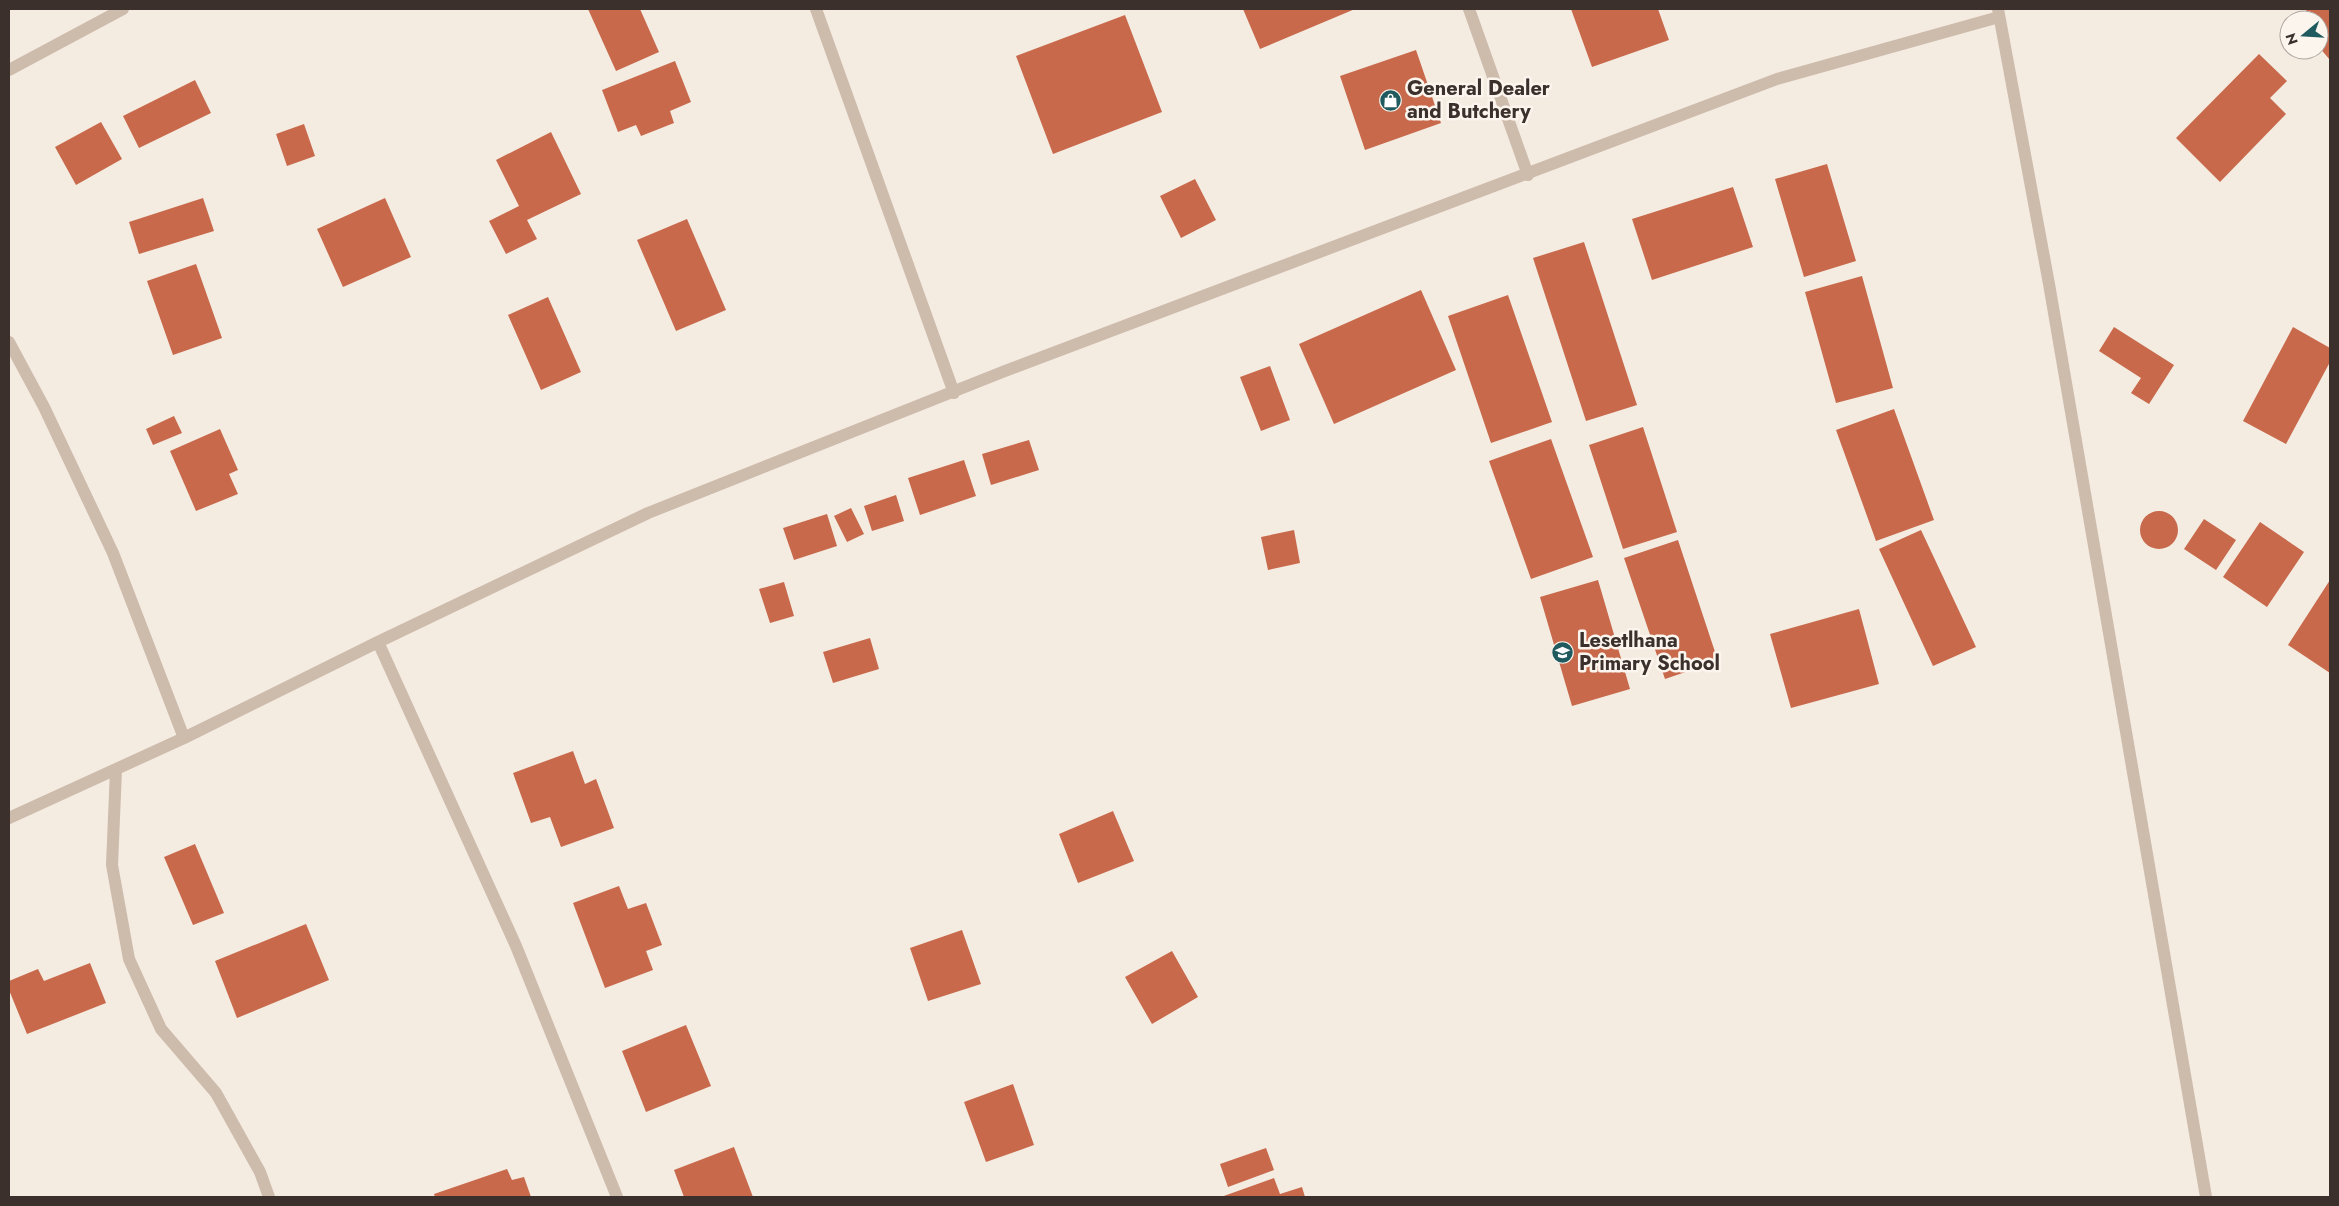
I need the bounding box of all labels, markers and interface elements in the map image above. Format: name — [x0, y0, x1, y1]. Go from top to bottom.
north arrow — [2279, 10, 2329, 60]
text: N — [2280, 31, 2303, 47]
place label: General Dealer and Butchery — [1407, 74, 1551, 126]
shop icon: General Dealer and Butchery — [1379, 88, 1403, 112]
place label: Lesetlhana Primary School — [1579, 626, 1720, 678]
school or university icon: Lesetlhana Primary School — [1551, 640, 1575, 664]

